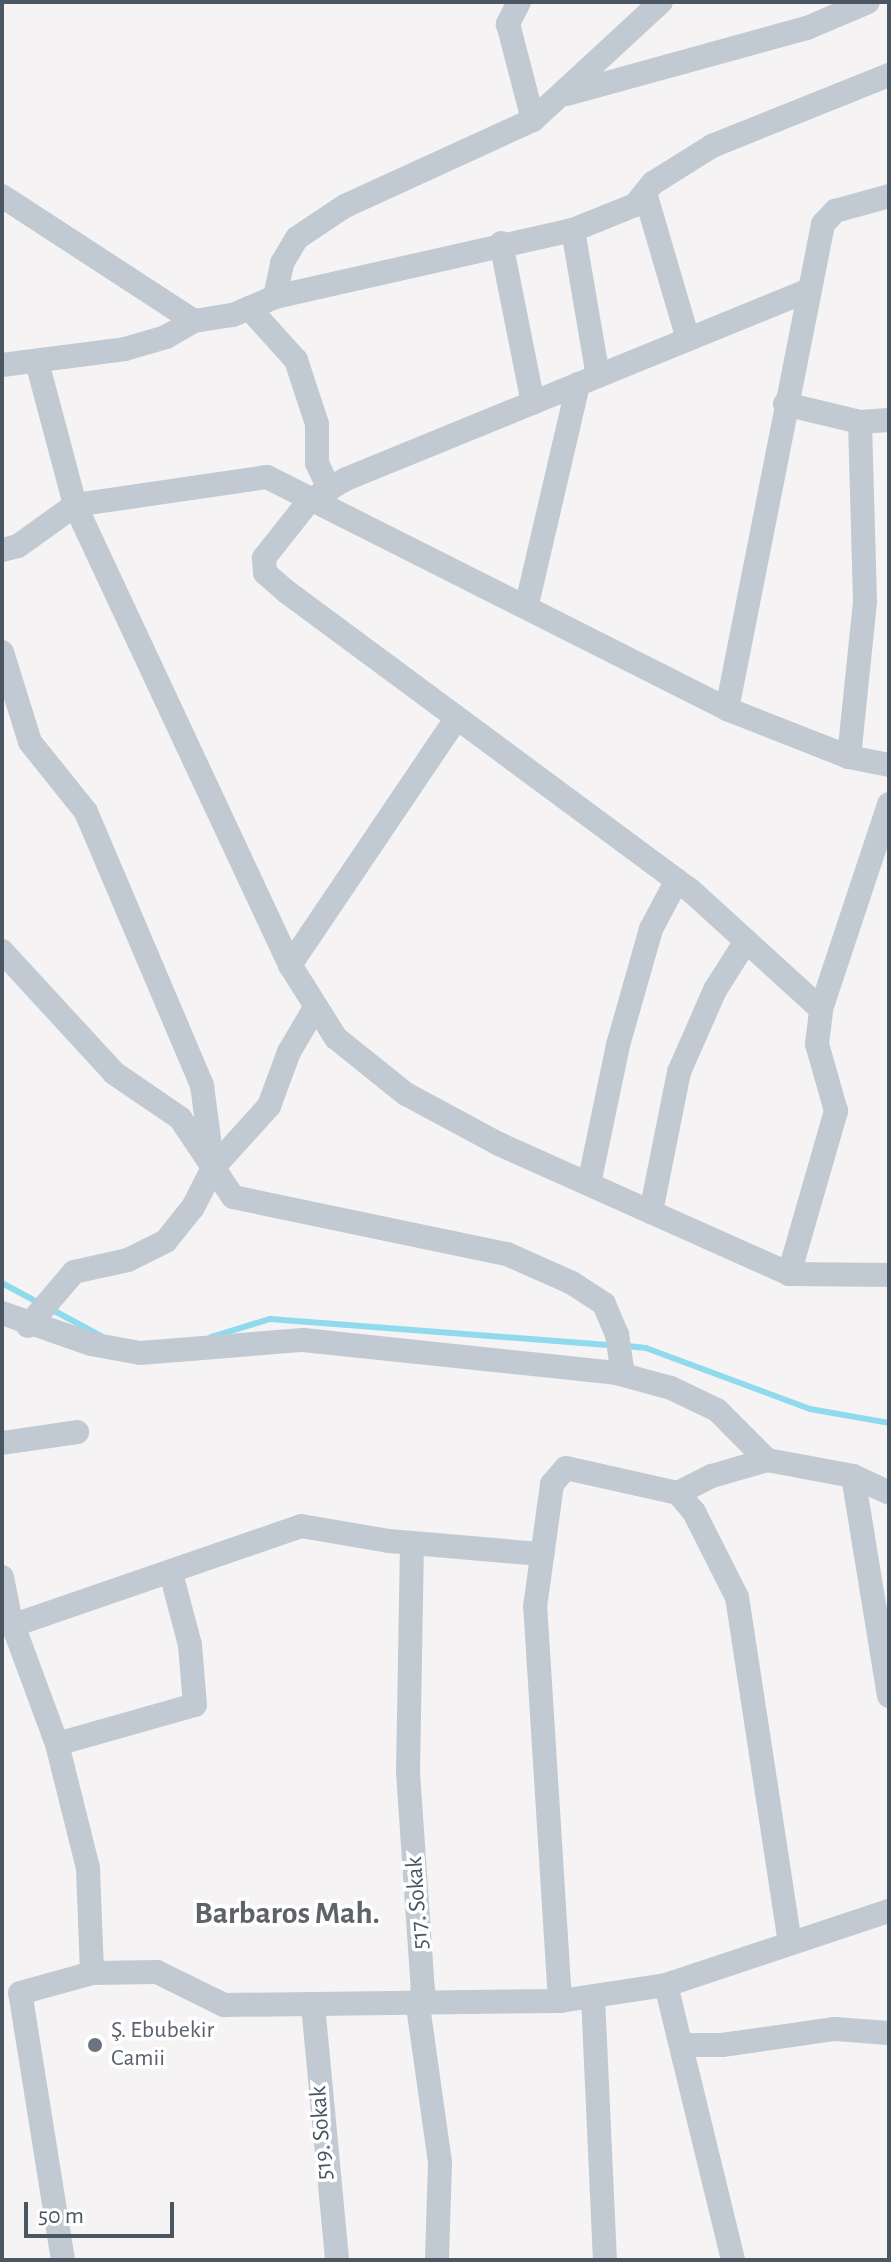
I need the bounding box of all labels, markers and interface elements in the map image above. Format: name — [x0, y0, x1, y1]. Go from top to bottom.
street label: 517. Sokak — [400, 1856, 436, 1950]
district label: Barbaros Mah. — [194, 1894, 380, 1932]
place label: Ş. Ebubekir Camii — [111, 2017, 214, 2073]
marker: Ş. Ebubekir Camii — [86, 2036, 104, 2054]
street label: 519. Sokak — [304, 2085, 340, 2181]
scale bar — [28, 2186, 178, 2236]
text: 50 m — [38, 2204, 84, 2228]

